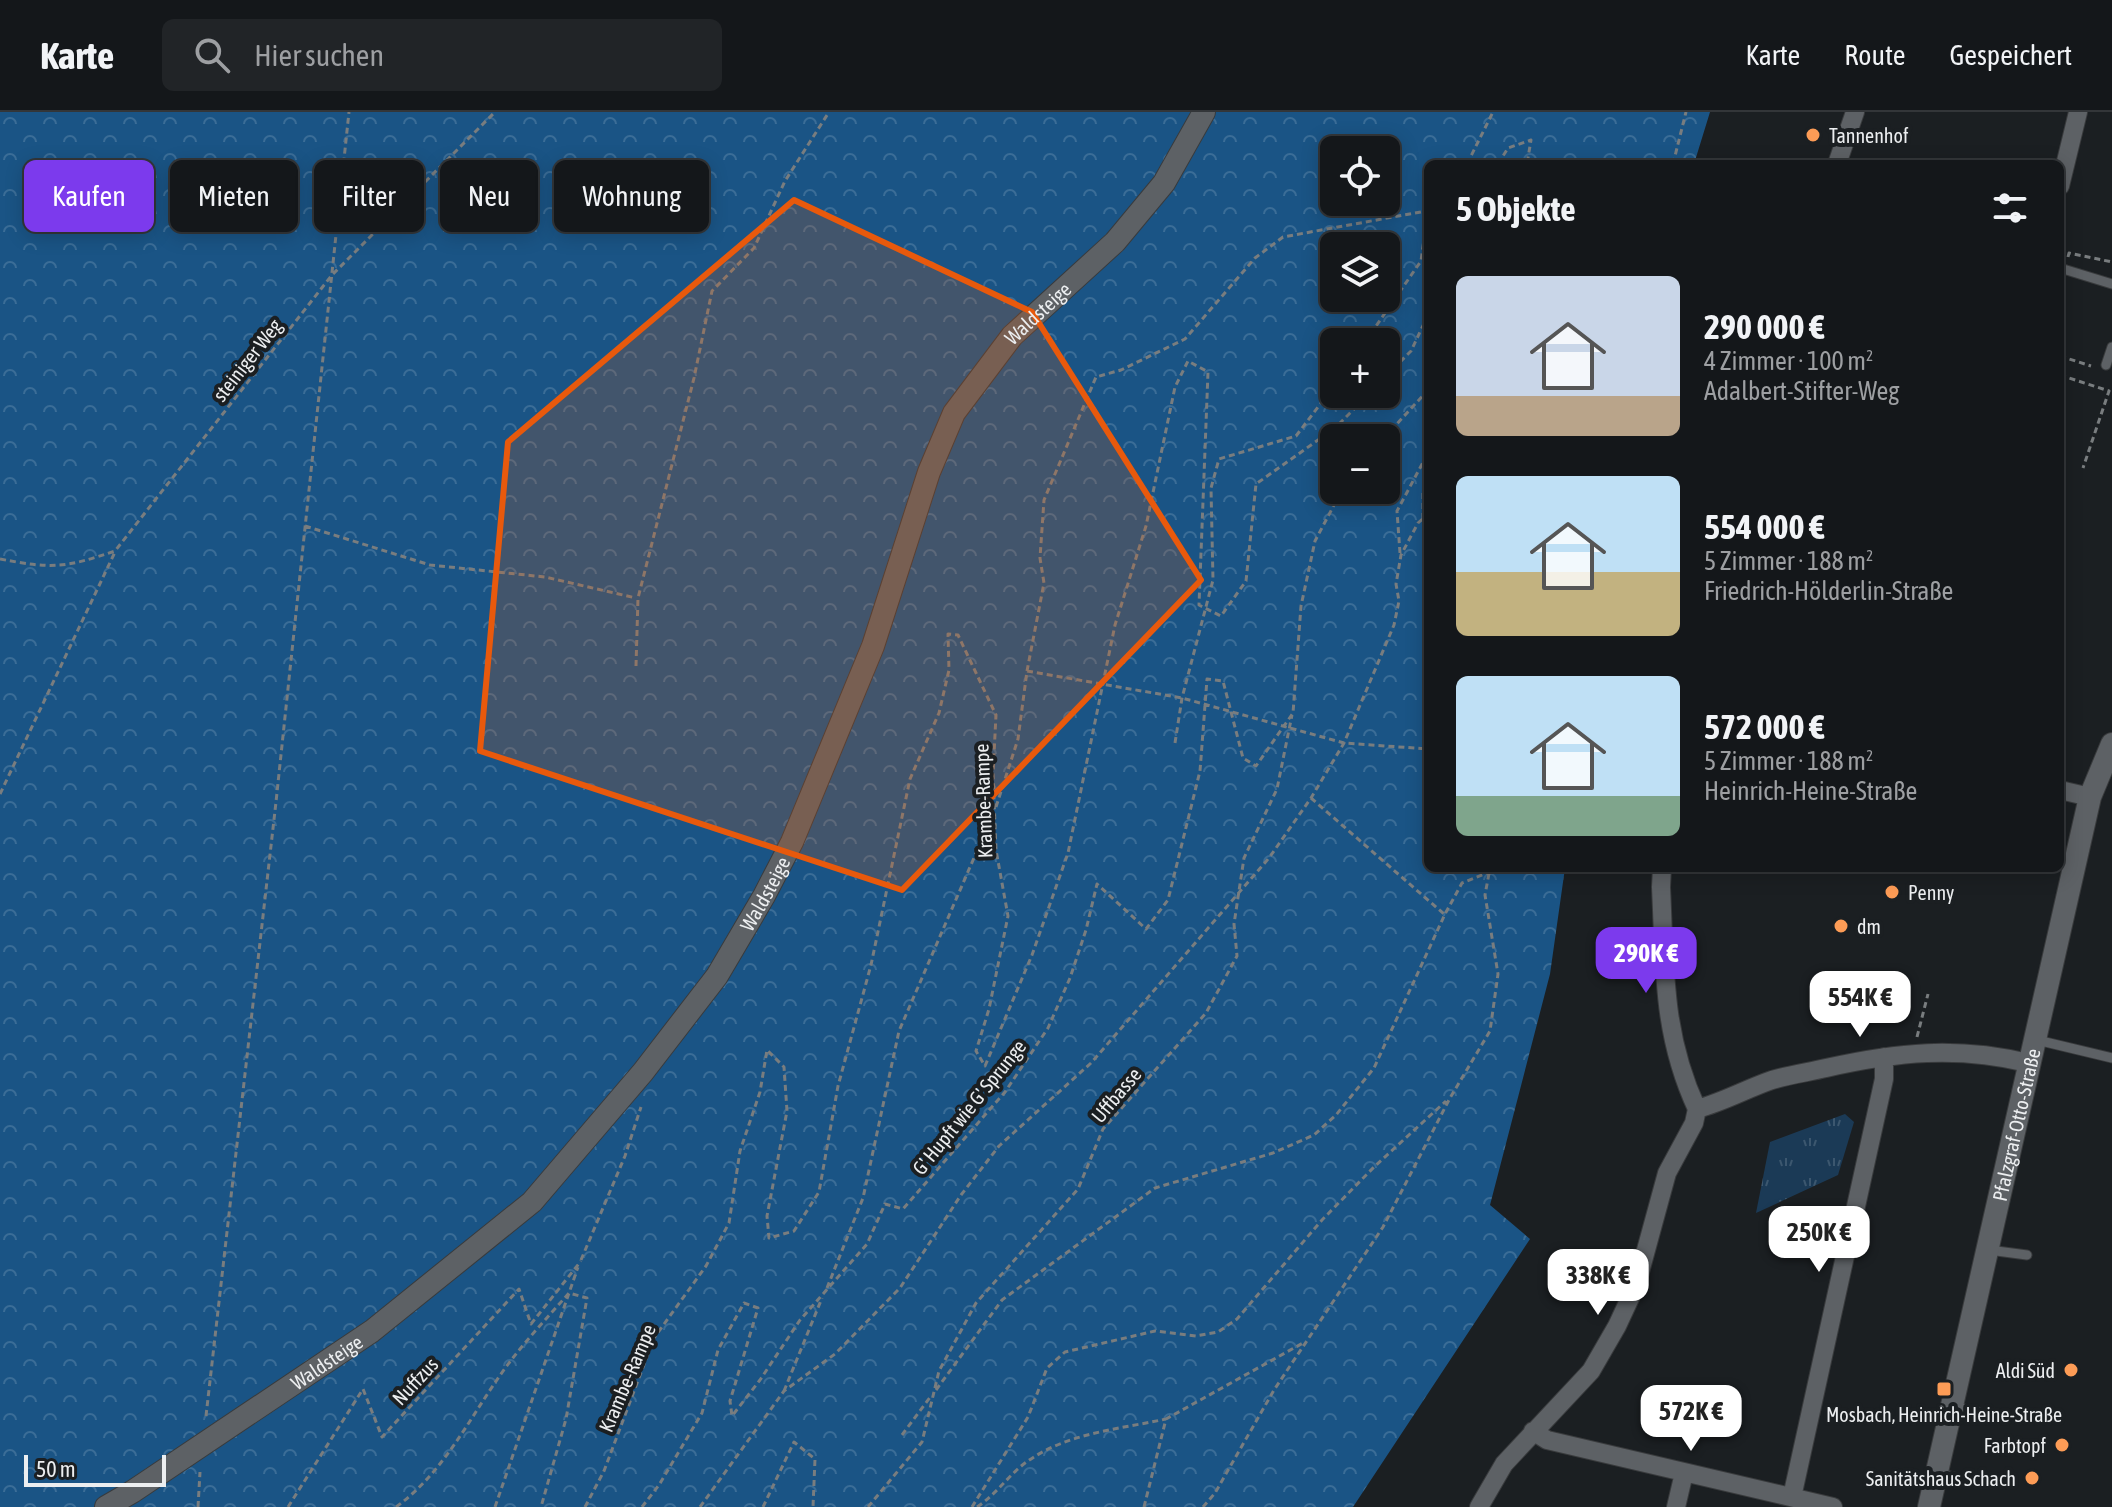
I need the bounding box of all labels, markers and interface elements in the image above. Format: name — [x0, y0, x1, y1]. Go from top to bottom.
search box — [162, 19, 722, 91]
icon: search — [190, 33, 234, 77]
text: Karte — [40, 34, 114, 77]
text: Hier suchen — [254, 38, 384, 72]
text: Karte — [1746, 39, 1800, 71]
text: Route — [1844, 39, 1905, 71]
text: Gespeichert — [1949, 39, 2072, 71]
place label: Tannenhof — [1829, 124, 1909, 147]
marker: Tannenhof — [1804, 126, 1822, 144]
map controls — [1320, 136, 1400, 504]
button: locate — [1320, 136, 1400, 216]
chip: Kaufen — [24, 160, 154, 232]
chip: Mieten — [170, 160, 298, 232]
chip: Filter — [314, 160, 424, 232]
chip: Neu — [440, 160, 538, 232]
chip: Wohnung — [554, 160, 709, 232]
icon: filters — [1988, 186, 2032, 230]
text: 5 Objekte — [1456, 189, 1576, 228]
button: layers — [1320, 232, 1400, 312]
street label: Waldsteige — [1000, 277, 1075, 349]
text: 290 000 € — [1704, 307, 1825, 346]
icon: home — [1520, 308, 1616, 404]
street label: steiniger Weg — [208, 314, 287, 406]
button: + — [1320, 328, 1400, 408]
text: 4 Zimmer · 100 m² — [1704, 346, 1873, 376]
text: Adalbert-Stifter-Weg — [1704, 376, 1899, 406]
button: − — [1320, 424, 1400, 504]
text: 554 000 € — [1704, 507, 1825, 546]
icon: home — [1520, 508, 1616, 604]
text: 5 Zimmer · 188 m² — [1704, 546, 1873, 576]
text: Friedrich-Hölderlin-Straße — [1704, 576, 1953, 606]
text: 572 000 € — [1704, 707, 1825, 746]
icon: home — [1520, 708, 1616, 804]
street label: Krambe-Rampe — [970, 743, 996, 859]
text: 5 Zimmer · 188 m² — [1704, 746, 1873, 776]
text: Heinrich-Heine-Straße — [1704, 776, 1917, 806]
street label: Waldsteige — [735, 852, 794, 935]
place label: Penny — [1908, 881, 1954, 904]
marker: Penny — [1883, 883, 1901, 901]
place label: dm — [1857, 915, 1881, 938]
marker: dm — [1832, 917, 1850, 935]
pin: 290K € — [1581, 927, 1711, 995]
text: 290K € — [1614, 938, 1678, 968]
pin: 554K € — [1795, 971, 1925, 1039]
text: 554K € — [1828, 982, 1892, 1012]
street label: G' Hupft wie G' Sprunge — [908, 1035, 1030, 1179]
street label: Pfalzgraf-Otto-Straße — [1987, 1046, 2044, 1203]
street label: Uffbasse — [1086, 1063, 1146, 1127]
pin: 250K € — [1754, 1206, 1884, 1274]
text: 250K € — [1787, 1217, 1851, 1247]
pin: 338K € — [1533, 1249, 1663, 1317]
text: 338K € — [1566, 1260, 1630, 1290]
street label: Krambe-Rampe — [594, 1321, 660, 1435]
street label: Waldsteige — [286, 1329, 367, 1394]
street label: Nuffzus — [387, 1353, 443, 1409]
place label: Aldi Süd — [1996, 1359, 2055, 1382]
marker: Aldi Süd — [2062, 1361, 2080, 1379]
marker: Mosbach, Heinrich-Heine-Straße — [1935, 1380, 1953, 1398]
pin: 572K € — [1626, 1385, 1756, 1453]
text: 572K € — [1659, 1396, 1723, 1426]
place label: Mosbach, Heinrich-Heine-Straße — [1826, 1403, 2062, 1426]
place label: Farbtopf — [1984, 1434, 2046, 1457]
marker: Farbtopf — [2053, 1436, 2071, 1454]
scale bar — [24, 1451, 166, 1487]
text: 50 m — [36, 1456, 76, 1482]
place label: Sanitätshaus Schach — [1866, 1467, 2016, 1490]
marker: Sanitätshaus Schach — [2023, 1469, 2041, 1487]

